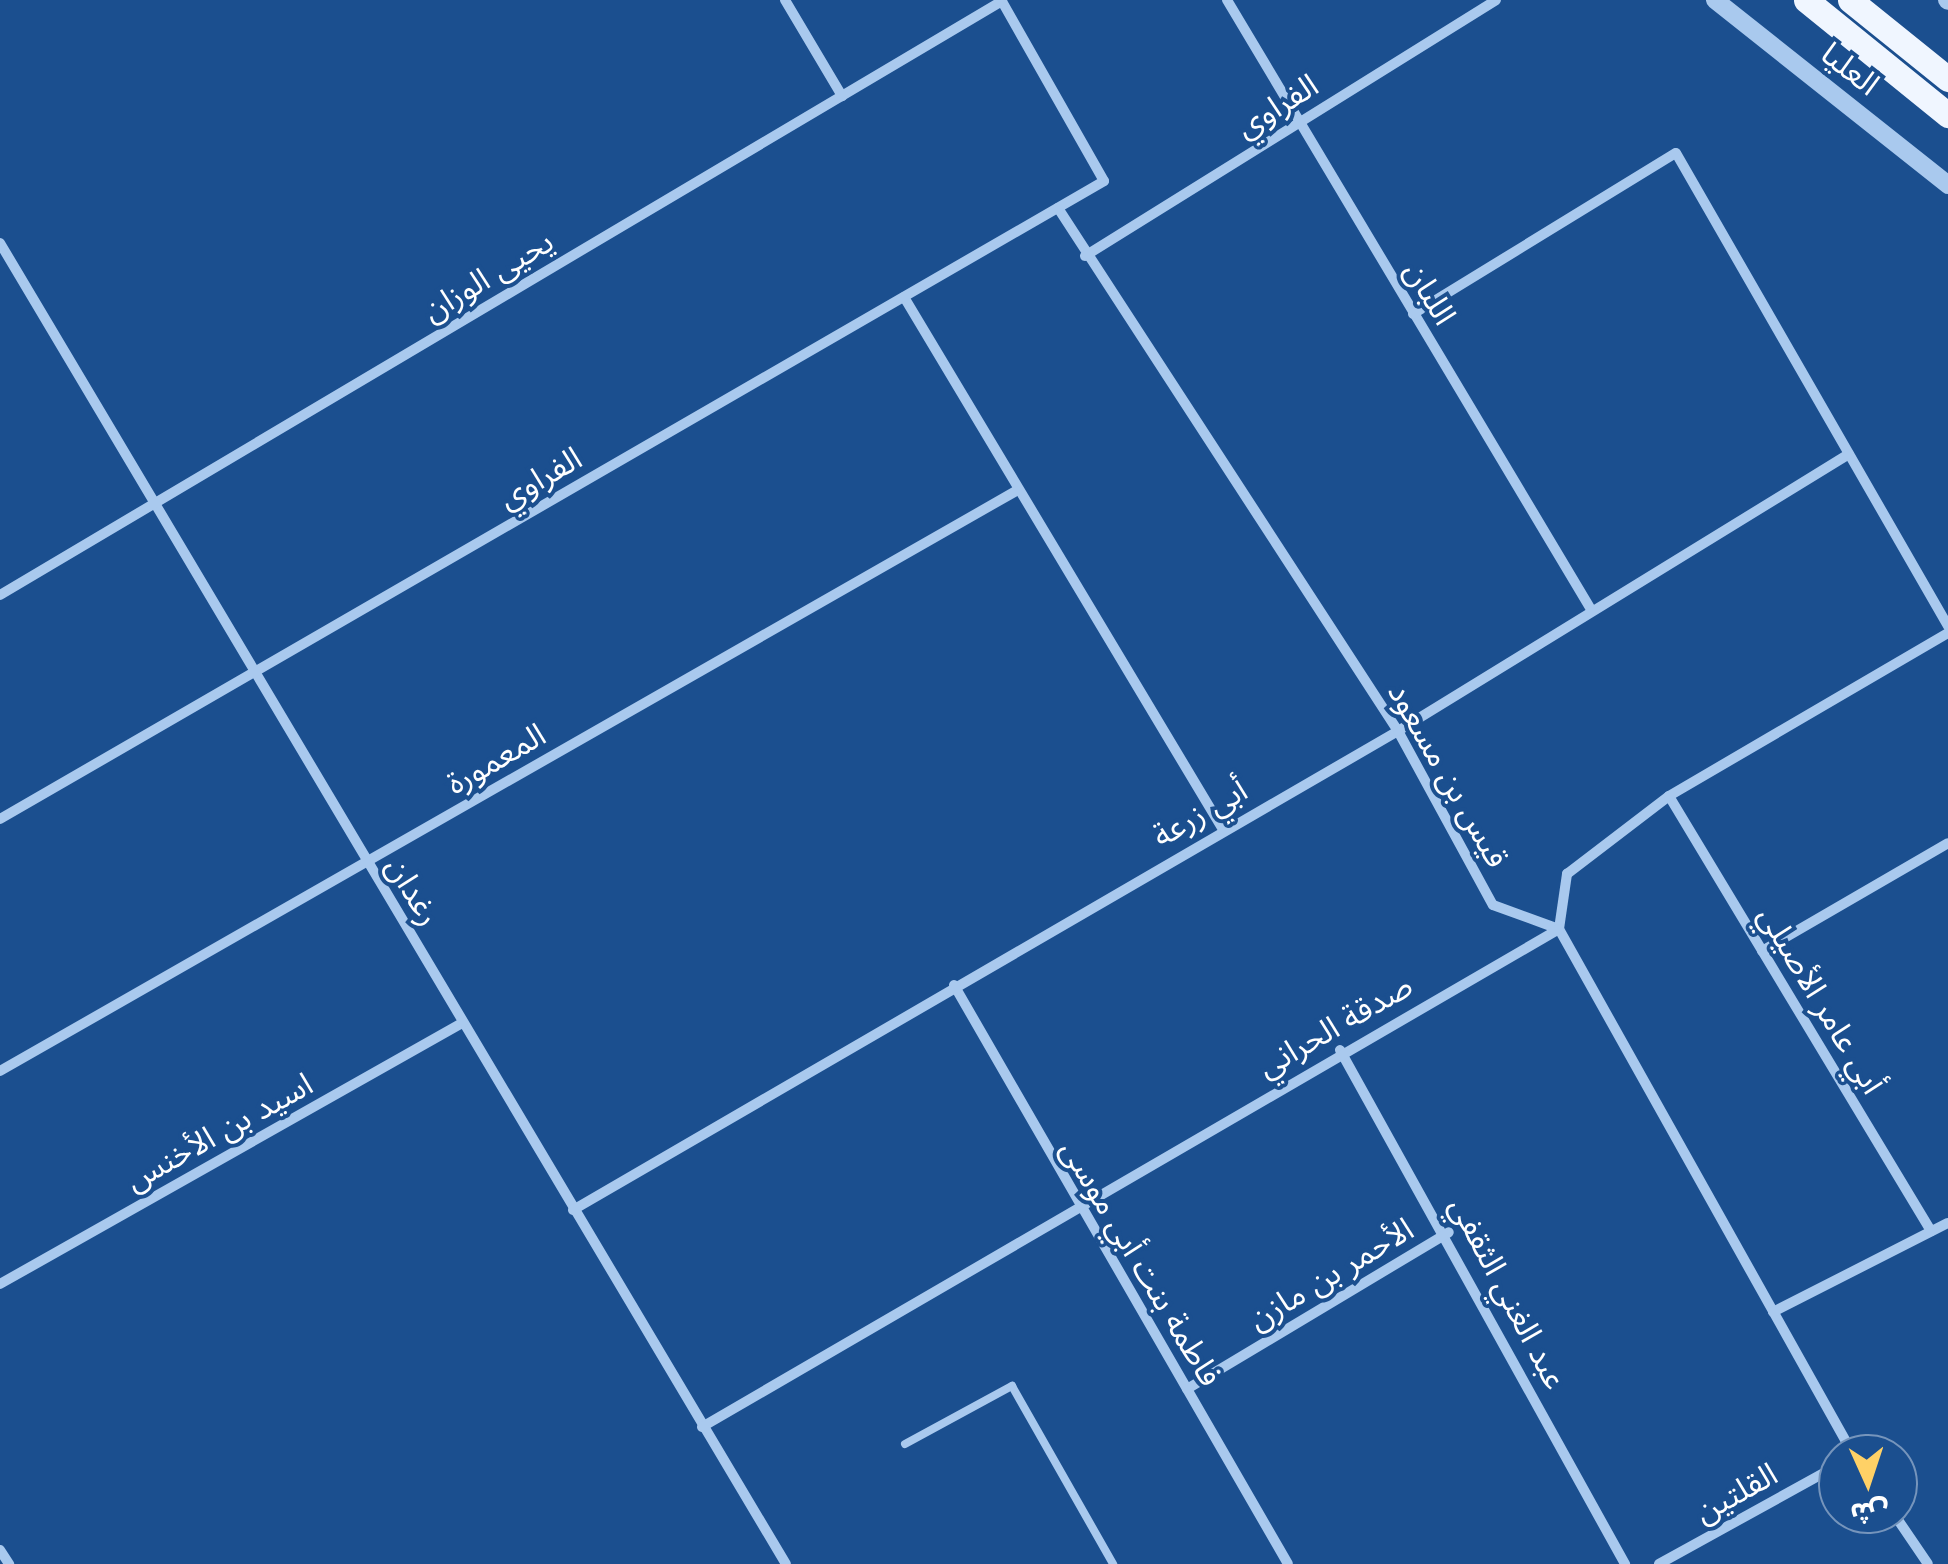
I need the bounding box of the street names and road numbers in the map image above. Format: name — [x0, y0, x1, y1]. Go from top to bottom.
street label: العليا — [1813, 34, 1887, 104]
street label: الفراوي — [1229, 66, 1325, 146]
street label: يحيى الوزان — [416, 222, 560, 330]
street label: اللبان — [1396, 254, 1464, 332]
street label: الفراوي — [491, 439, 589, 517]
street label: قيس بن مسعود — [1379, 675, 1517, 875]
street label: المعمورة — [440, 715, 552, 803]
street label: أبي زرعة — [1146, 771, 1254, 855]
street label: رغدان — [378, 850, 448, 932]
street label: أبي عامر الأصيلي — [1750, 899, 1892, 1101]
street label: صدقة الحراني — [1251, 966, 1419, 1086]
street label: اسيد بن الأخنس — [119, 1065, 319, 1199]
street label: فاطمة بنت أبي موسى — [1052, 1133, 1230, 1393]
street label: عبد الغني الثقفي — [1441, 1190, 1575, 1396]
street label: الأحمر بن مازن — [1241, 1210, 1421, 1338]
street label: القلتين — [1688, 1455, 1784, 1531]

